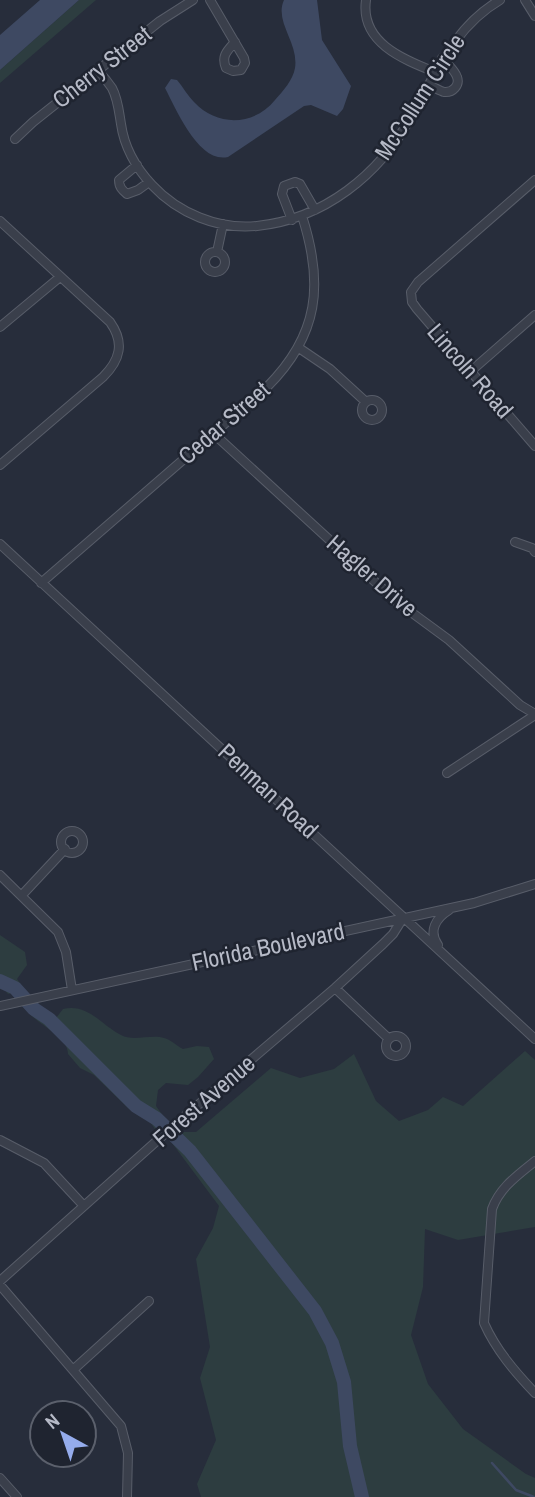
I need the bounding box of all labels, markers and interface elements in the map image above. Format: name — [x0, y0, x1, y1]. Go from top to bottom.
street label: Cherry Street — [45, 17, 158, 115]
street label: McCollum Circle — [366, 27, 472, 166]
street label: Lincoln Road — [421, 316, 521, 425]
street label: Cedar Street — [171, 373, 276, 471]
street label: Hagler Drive — [320, 527, 425, 624]
street label: Penman Road — [212, 736, 326, 845]
street label: Florida Boulevard — [188, 914, 347, 978]
street label: Forest Avenue — [145, 1047, 261, 1154]
north arrow — [28, 1399, 98, 1469]
text: N — [39, 1407, 65, 1435]

